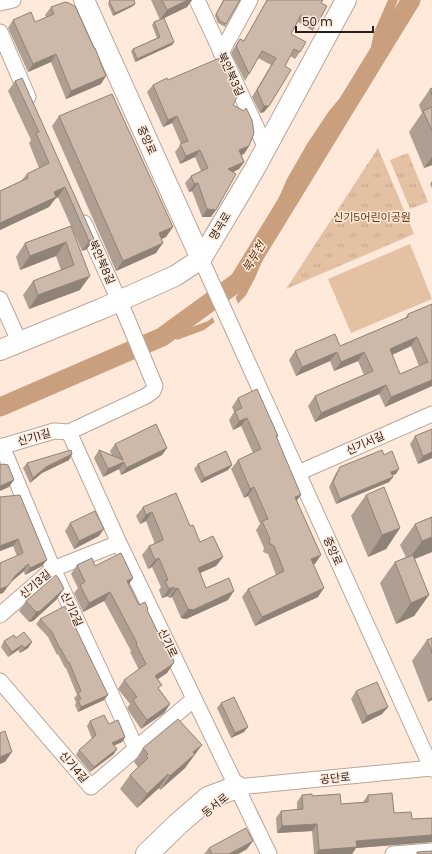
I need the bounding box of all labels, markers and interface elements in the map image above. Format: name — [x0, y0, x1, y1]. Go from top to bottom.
scale bar — [296, 8, 373, 34]
text: 50 m — [302, 13, 333, 30]
street label: 북안북3길 — [214, 49, 248, 99]
street label: 중앙로 — [134, 123, 160, 157]
street label: 명곡로 — [205, 209, 235, 243]
park label: 신기5어린이공원 — [333, 209, 411, 225]
water label: 북부천 — [238, 236, 270, 275]
street label: 북안북8길 — [85, 237, 119, 287]
street label: 신기1길 — [16, 425, 52, 449]
street label: 신기서길 — [343, 427, 387, 459]
street label: 중앙로 — [320, 534, 346, 568]
street label: 신기3길 — [16, 566, 54, 602]
street label: 신기2길 — [57, 589, 87, 629]
street label: 신기로 — [154, 626, 182, 660]
street label: 신기4길 — [56, 748, 92, 786]
street label: 공단로 — [319, 768, 351, 788]
street label: 동서로 — [198, 789, 232, 821]

